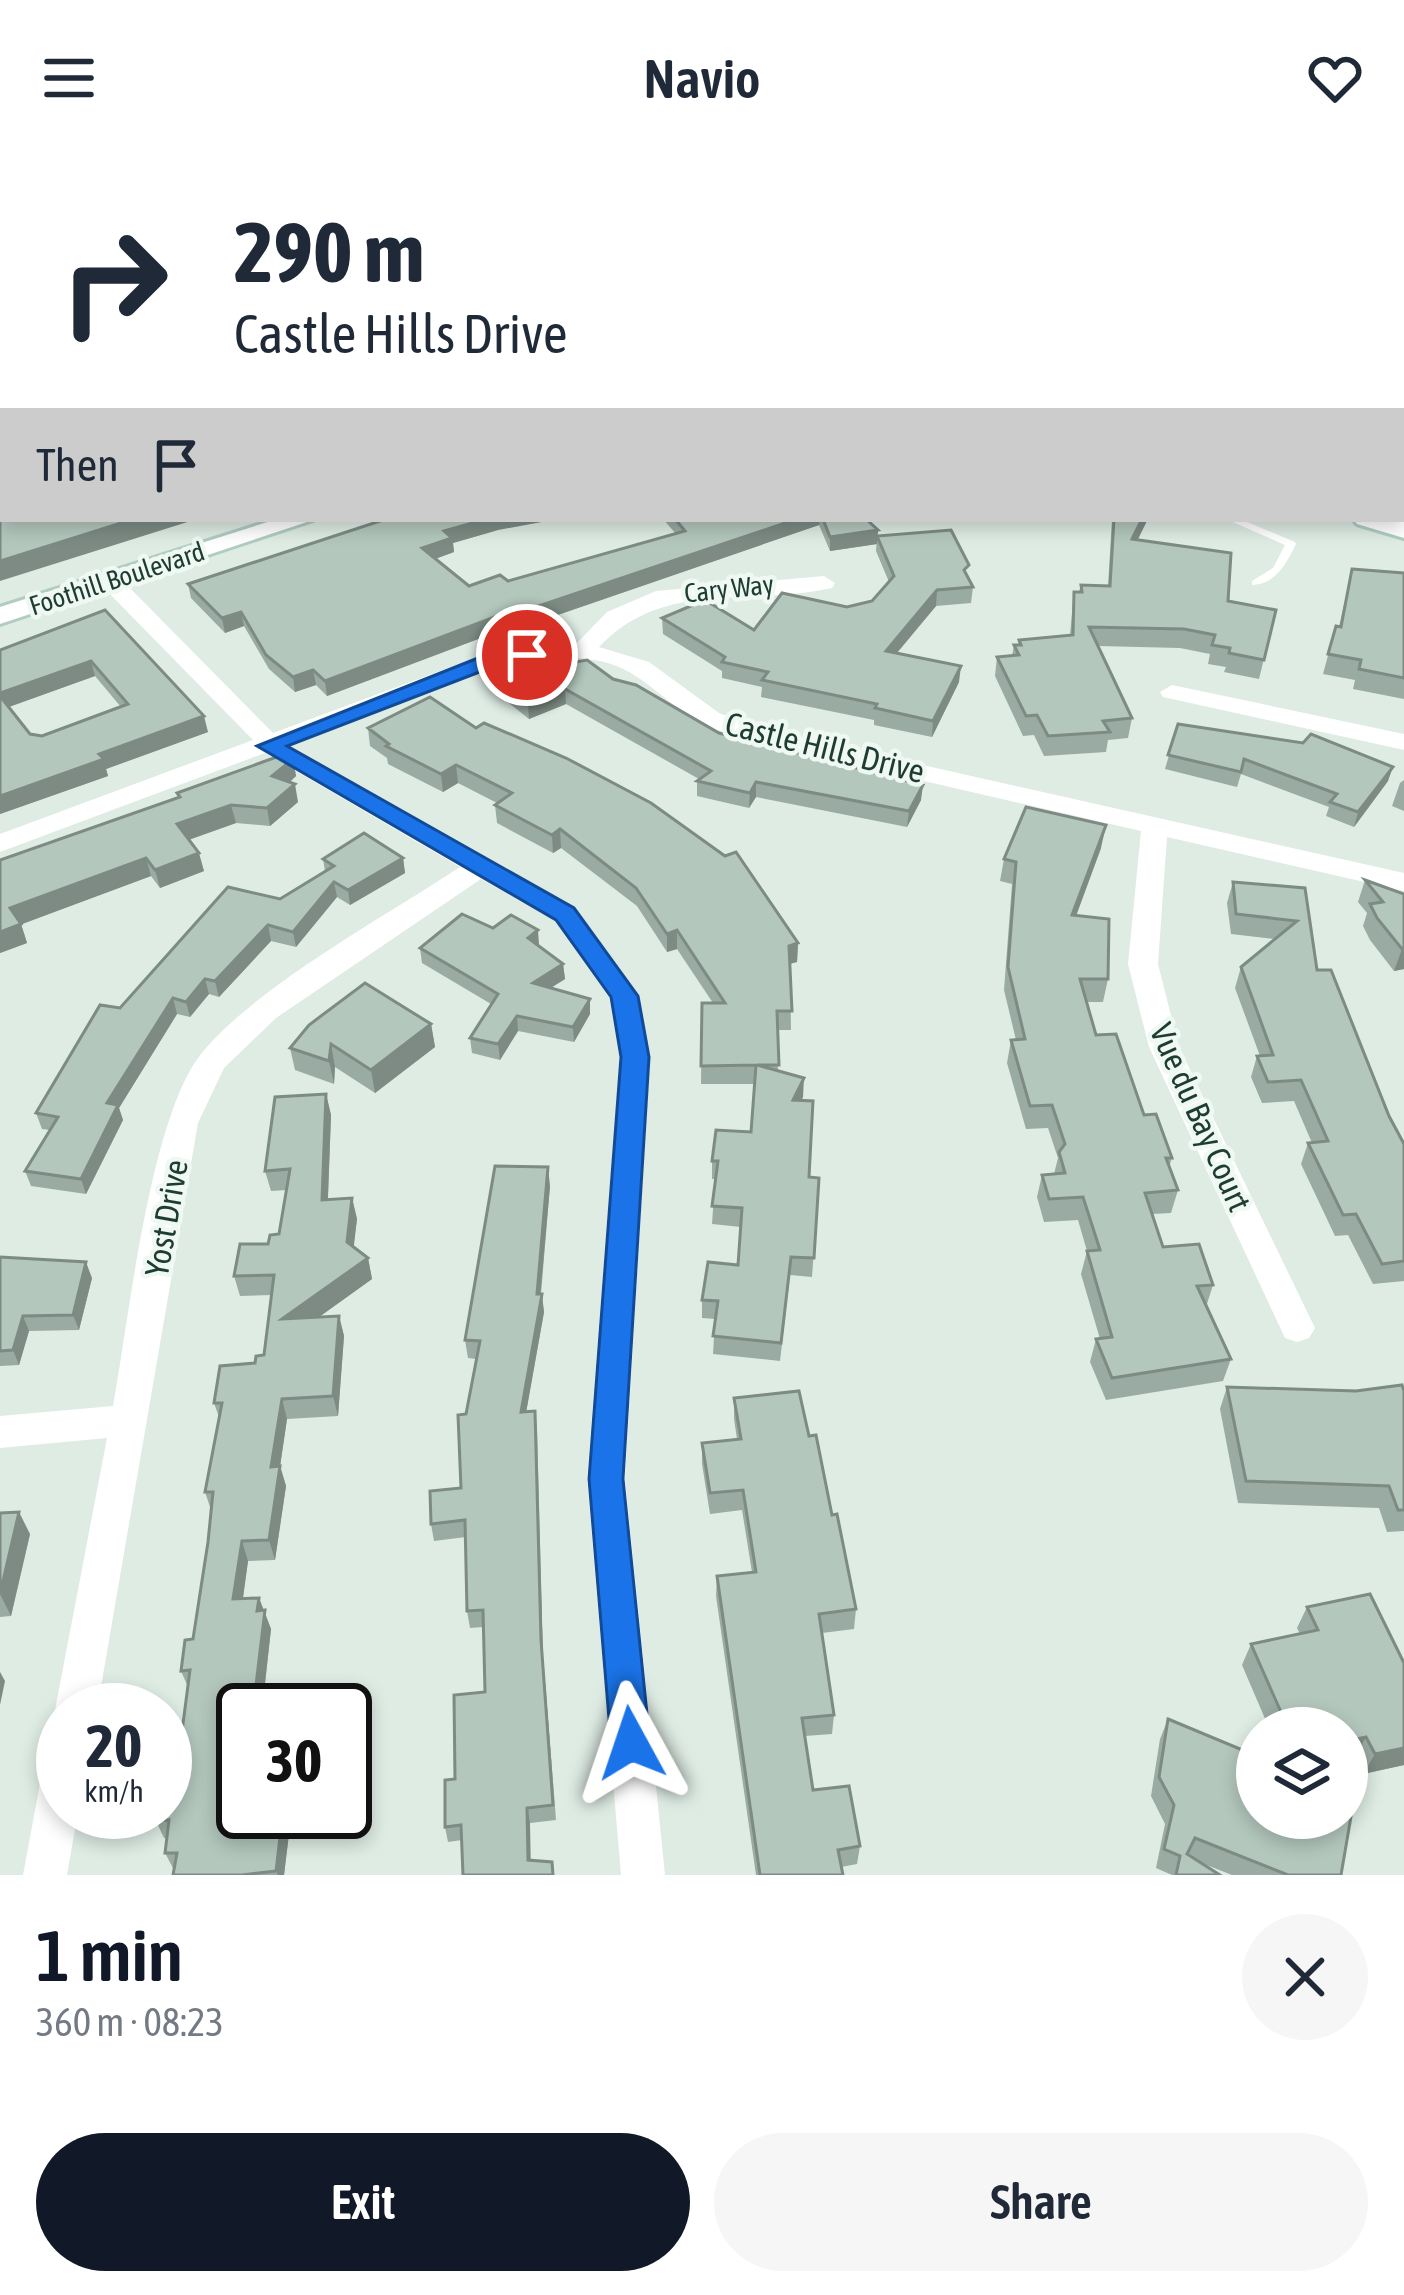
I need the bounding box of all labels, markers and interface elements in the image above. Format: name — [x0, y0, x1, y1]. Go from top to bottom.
icon: menu — [36, 45, 102, 111]
icon: heart — [1302, 45, 1368, 111]
text: Navio — [643, 48, 761, 109]
icon: right — [36, 204, 192, 360]
text: 290 m — [234, 204, 424, 300]
text: Castle Hills Drive — [234, 303, 567, 364]
icon: arrive — [143, 432, 209, 498]
text: Then — [36, 439, 119, 491]
street label: Foothill Boulevard — [25, 536, 208, 621]
street label: Cary Way — [683, 568, 775, 609]
pin — [476, 604, 578, 706]
icon: arrive — [494, 622, 560, 688]
street label: Castle Hills Drive — [722, 704, 928, 790]
street label: Vue du Bay Court — [1143, 1017, 1259, 1217]
street label: Yost Drive — [137, 1157, 195, 1279]
position arrow — [568, 1680, 694, 1806]
speed limit sign: 30 — [216, 1683, 372, 1839]
map controls — [1236, 1707, 1368, 1839]
button: layers — [1236, 1707, 1368, 1839]
text: 20 — [86, 1711, 142, 1780]
text: km/h — [84, 1774, 144, 1808]
text: 1 min — [36, 1914, 183, 1996]
button: close — [1242, 1914, 1368, 2040]
text: 360 m · 08:23 — [36, 2000, 224, 2044]
button: Exit — [36, 2133, 690, 2271]
button: Share — [714, 2133, 1368, 2271]

